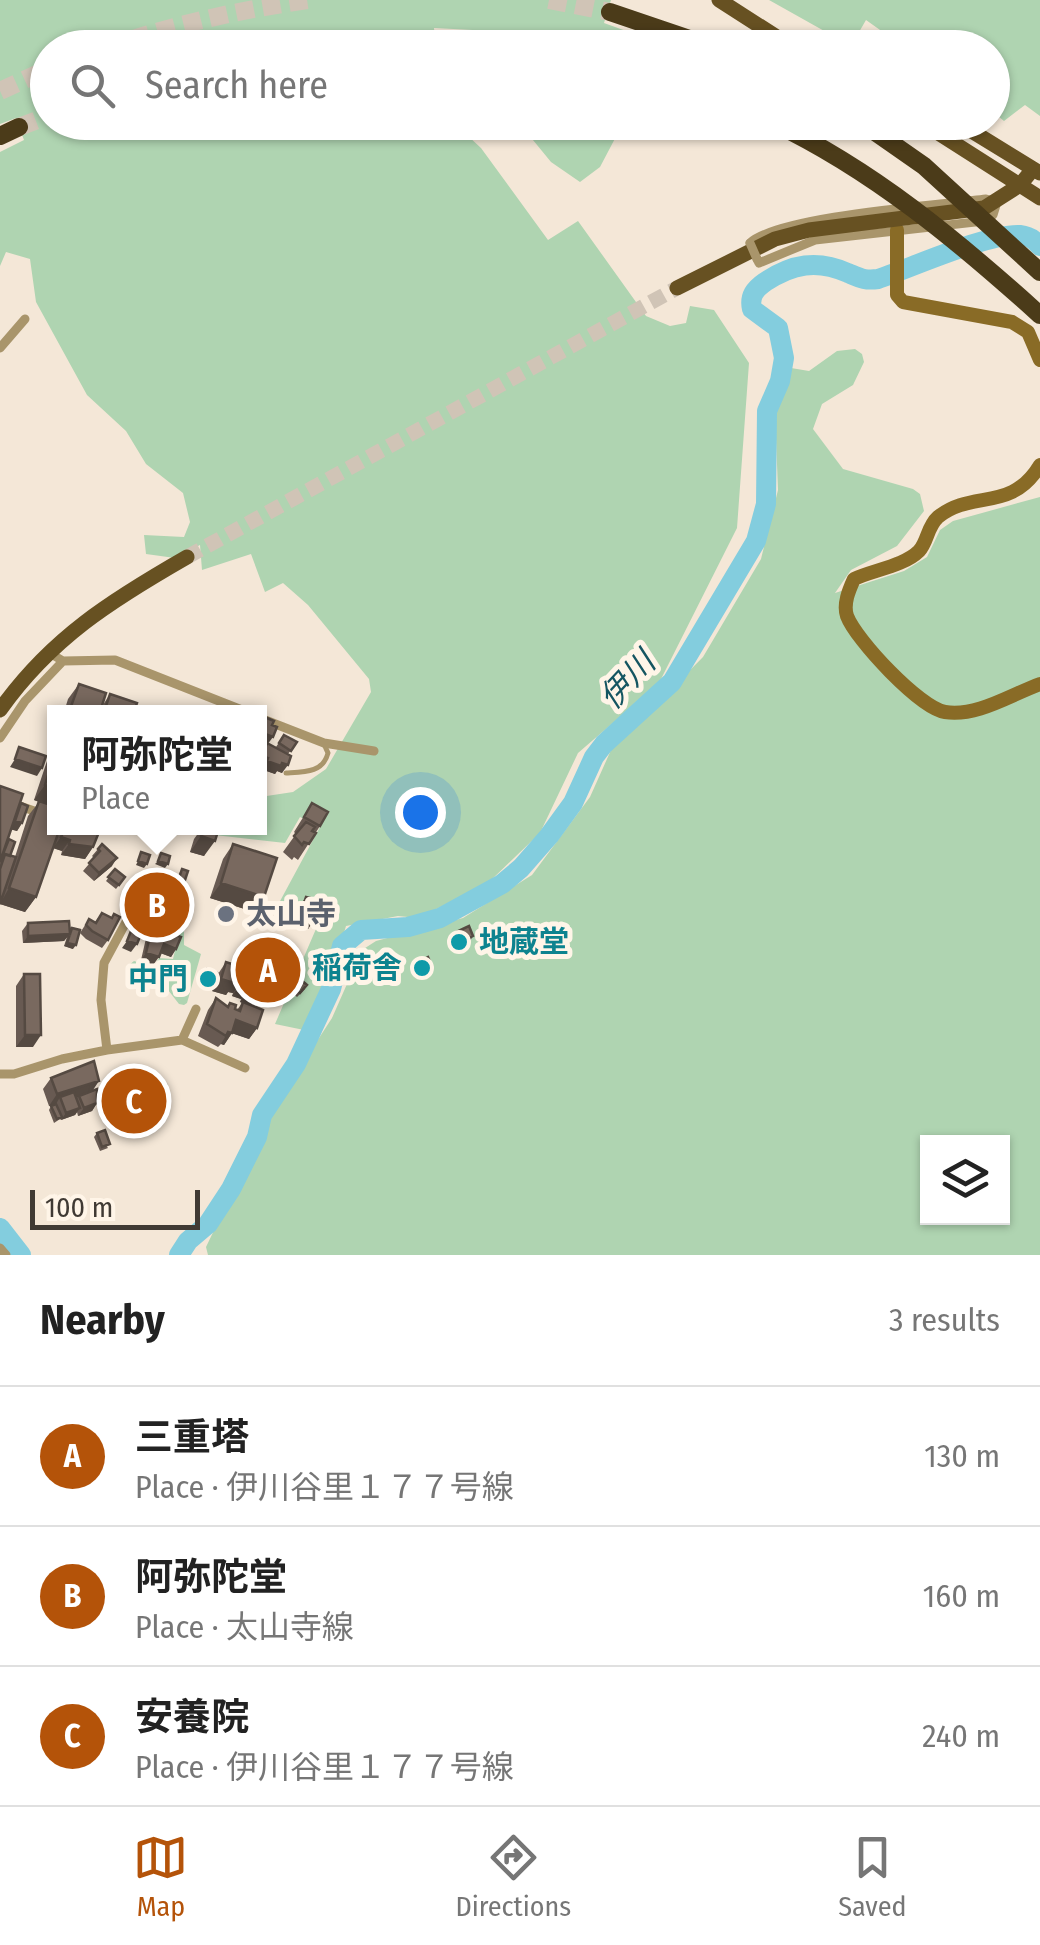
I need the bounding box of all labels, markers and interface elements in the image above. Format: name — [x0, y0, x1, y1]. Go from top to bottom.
search box — [30, 30, 1010, 140]
icon: search — [65, 58, 120, 113]
text: Search here — [145, 62, 328, 108]
water label: 伊川 — [591, 641, 665, 716]
popup — [47, 705, 267, 835]
text: 阿弥陀堂 — [81, 732, 233, 778]
text: Place — [81, 779, 150, 817]
your location — [395, 787, 446, 838]
pin: B — [124, 868, 190, 942]
place label: 太山寺 — [246, 896, 336, 932]
marker: 太山寺 — [215, 903, 237, 925]
place label: 地蔵堂 — [479, 924, 569, 960]
marker: 地蔵堂 — [448, 931, 470, 953]
pin: A — [236, 932, 300, 1008]
place label: 稲荷舎 — [312, 950, 402, 986]
marker: 稲荷舎 — [411, 957, 433, 979]
place label: 中門 — [128, 961, 188, 997]
marker: 中門 — [197, 968, 219, 990]
pin: C — [102, 1064, 166, 1138]
map controls — [920, 1135, 1010, 1225]
button: layers — [920, 1135, 1010, 1225]
scale bar — [30, 1185, 200, 1230]
text: 100 m — [45, 1191, 113, 1224]
text: Nearby — [40, 1295, 165, 1345]
text: 3 results — [889, 1301, 1000, 1339]
text: 三重塔 — [135, 1414, 249, 1460]
text: A — [64, 1437, 81, 1475]
text: 130 m — [924, 1437, 1000, 1475]
text: Place · 伊川谷里１７７号線 — [135, 1468, 514, 1506]
text: 阿弥陀堂 — [135, 1554, 287, 1600]
text: B — [64, 1577, 81, 1615]
text: 160 m — [923, 1577, 1000, 1615]
text: Place · 太山寺線 — [135, 1608, 354, 1646]
text: 安養院 — [135, 1694, 249, 1740]
text: C — [64, 1717, 81, 1755]
text: 240 m — [922, 1717, 1000, 1755]
text: Place · 伊川谷里１７７号線 — [135, 1748, 514, 1786]
tab: Map — [133, 1830, 188, 1923]
tab: Directions — [455, 1830, 571, 1923]
tab: Saved — [838, 1830, 907, 1923]

